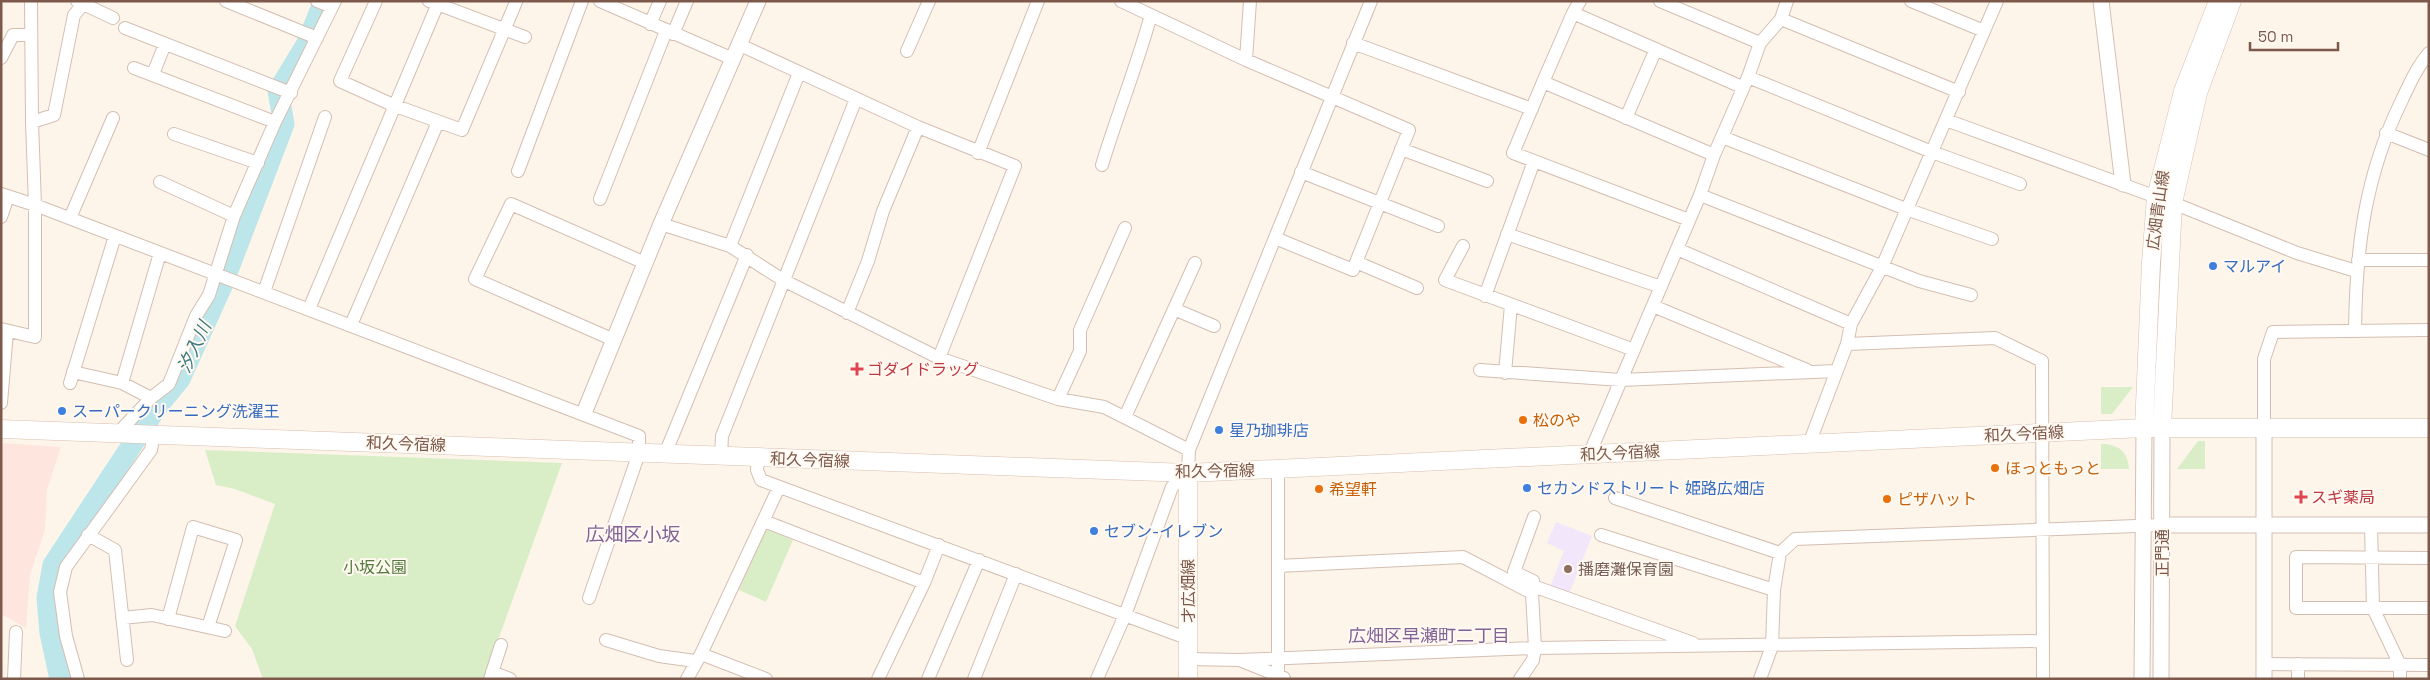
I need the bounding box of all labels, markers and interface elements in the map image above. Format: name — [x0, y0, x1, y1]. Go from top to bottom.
scale bar — [2250, 20, 2338, 52]
text: 50 m — [2258, 27, 2293, 46]
street label: 広畑青山線 — [2142, 169, 2174, 251]
place label: マルアイ — [2223, 256, 2286, 277]
marker: マルアイ — [2207, 260, 2219, 272]
water label: 汐入川 — [172, 316, 217, 376]
place label: ゴダイドラッグ — [867, 359, 979, 380]
marker: ゴダイドラッグ — [851, 363, 863, 375]
place label: スーパークリーニング洗濯王 — [72, 401, 280, 422]
marker: スーパークリーニング洗濯王 — [56, 405, 68, 417]
place label: 松のや — [1533, 410, 1581, 431]
marker: 松のや — [1517, 414, 1529, 426]
place label: 星乃珈琲店 — [1229, 420, 1309, 441]
street label: 和久今宿線 — [1983, 421, 2065, 447]
marker: 星乃珈琲店 — [1213, 424, 1225, 436]
street label: 和久今宿線 — [366, 432, 446, 456]
street label: 和久今宿線 — [1579, 440, 1661, 466]
street label: 和久今宿線 — [770, 448, 850, 472]
place label: ほっともっと — [2005, 458, 2101, 479]
street label: 和久今宿線 — [1175, 460, 1255, 482]
marker: ほっともっと — [1989, 462, 2001, 474]
place label: セカンドストリート 姫路広畑店 — [1537, 478, 1765, 499]
place label: 希望軒 — [1329, 479, 1377, 500]
marker: セカンドストリート 姫路広畑店 — [1521, 482, 1533, 494]
marker: 希望軒 — [1313, 483, 1325, 495]
place label: スギ薬局 — [2311, 487, 2375, 508]
place label: ピザハット — [1897, 489, 1977, 510]
marker: スギ薬局 — [2295, 491, 2307, 503]
marker: ピザハット — [1881, 493, 1893, 505]
place label: セブン-イレブン — [1104, 521, 1223, 542]
district label: 広畑区小坂 — [585, 522, 681, 547]
marker: セブン-イレブン — [1088, 525, 1100, 537]
street label: 正門通 — [2152, 529, 2173, 577]
park label: 小坂公園 — [343, 557, 407, 578]
street label: 才広畑線 — [1178, 559, 1199, 623]
place label: 播磨灘保育園 — [1578, 559, 1674, 580]
marker: 播磨灘保育園 — [1562, 563, 1574, 575]
district label: 広畑区早瀬町二丁目 — [1348, 624, 1510, 647]

